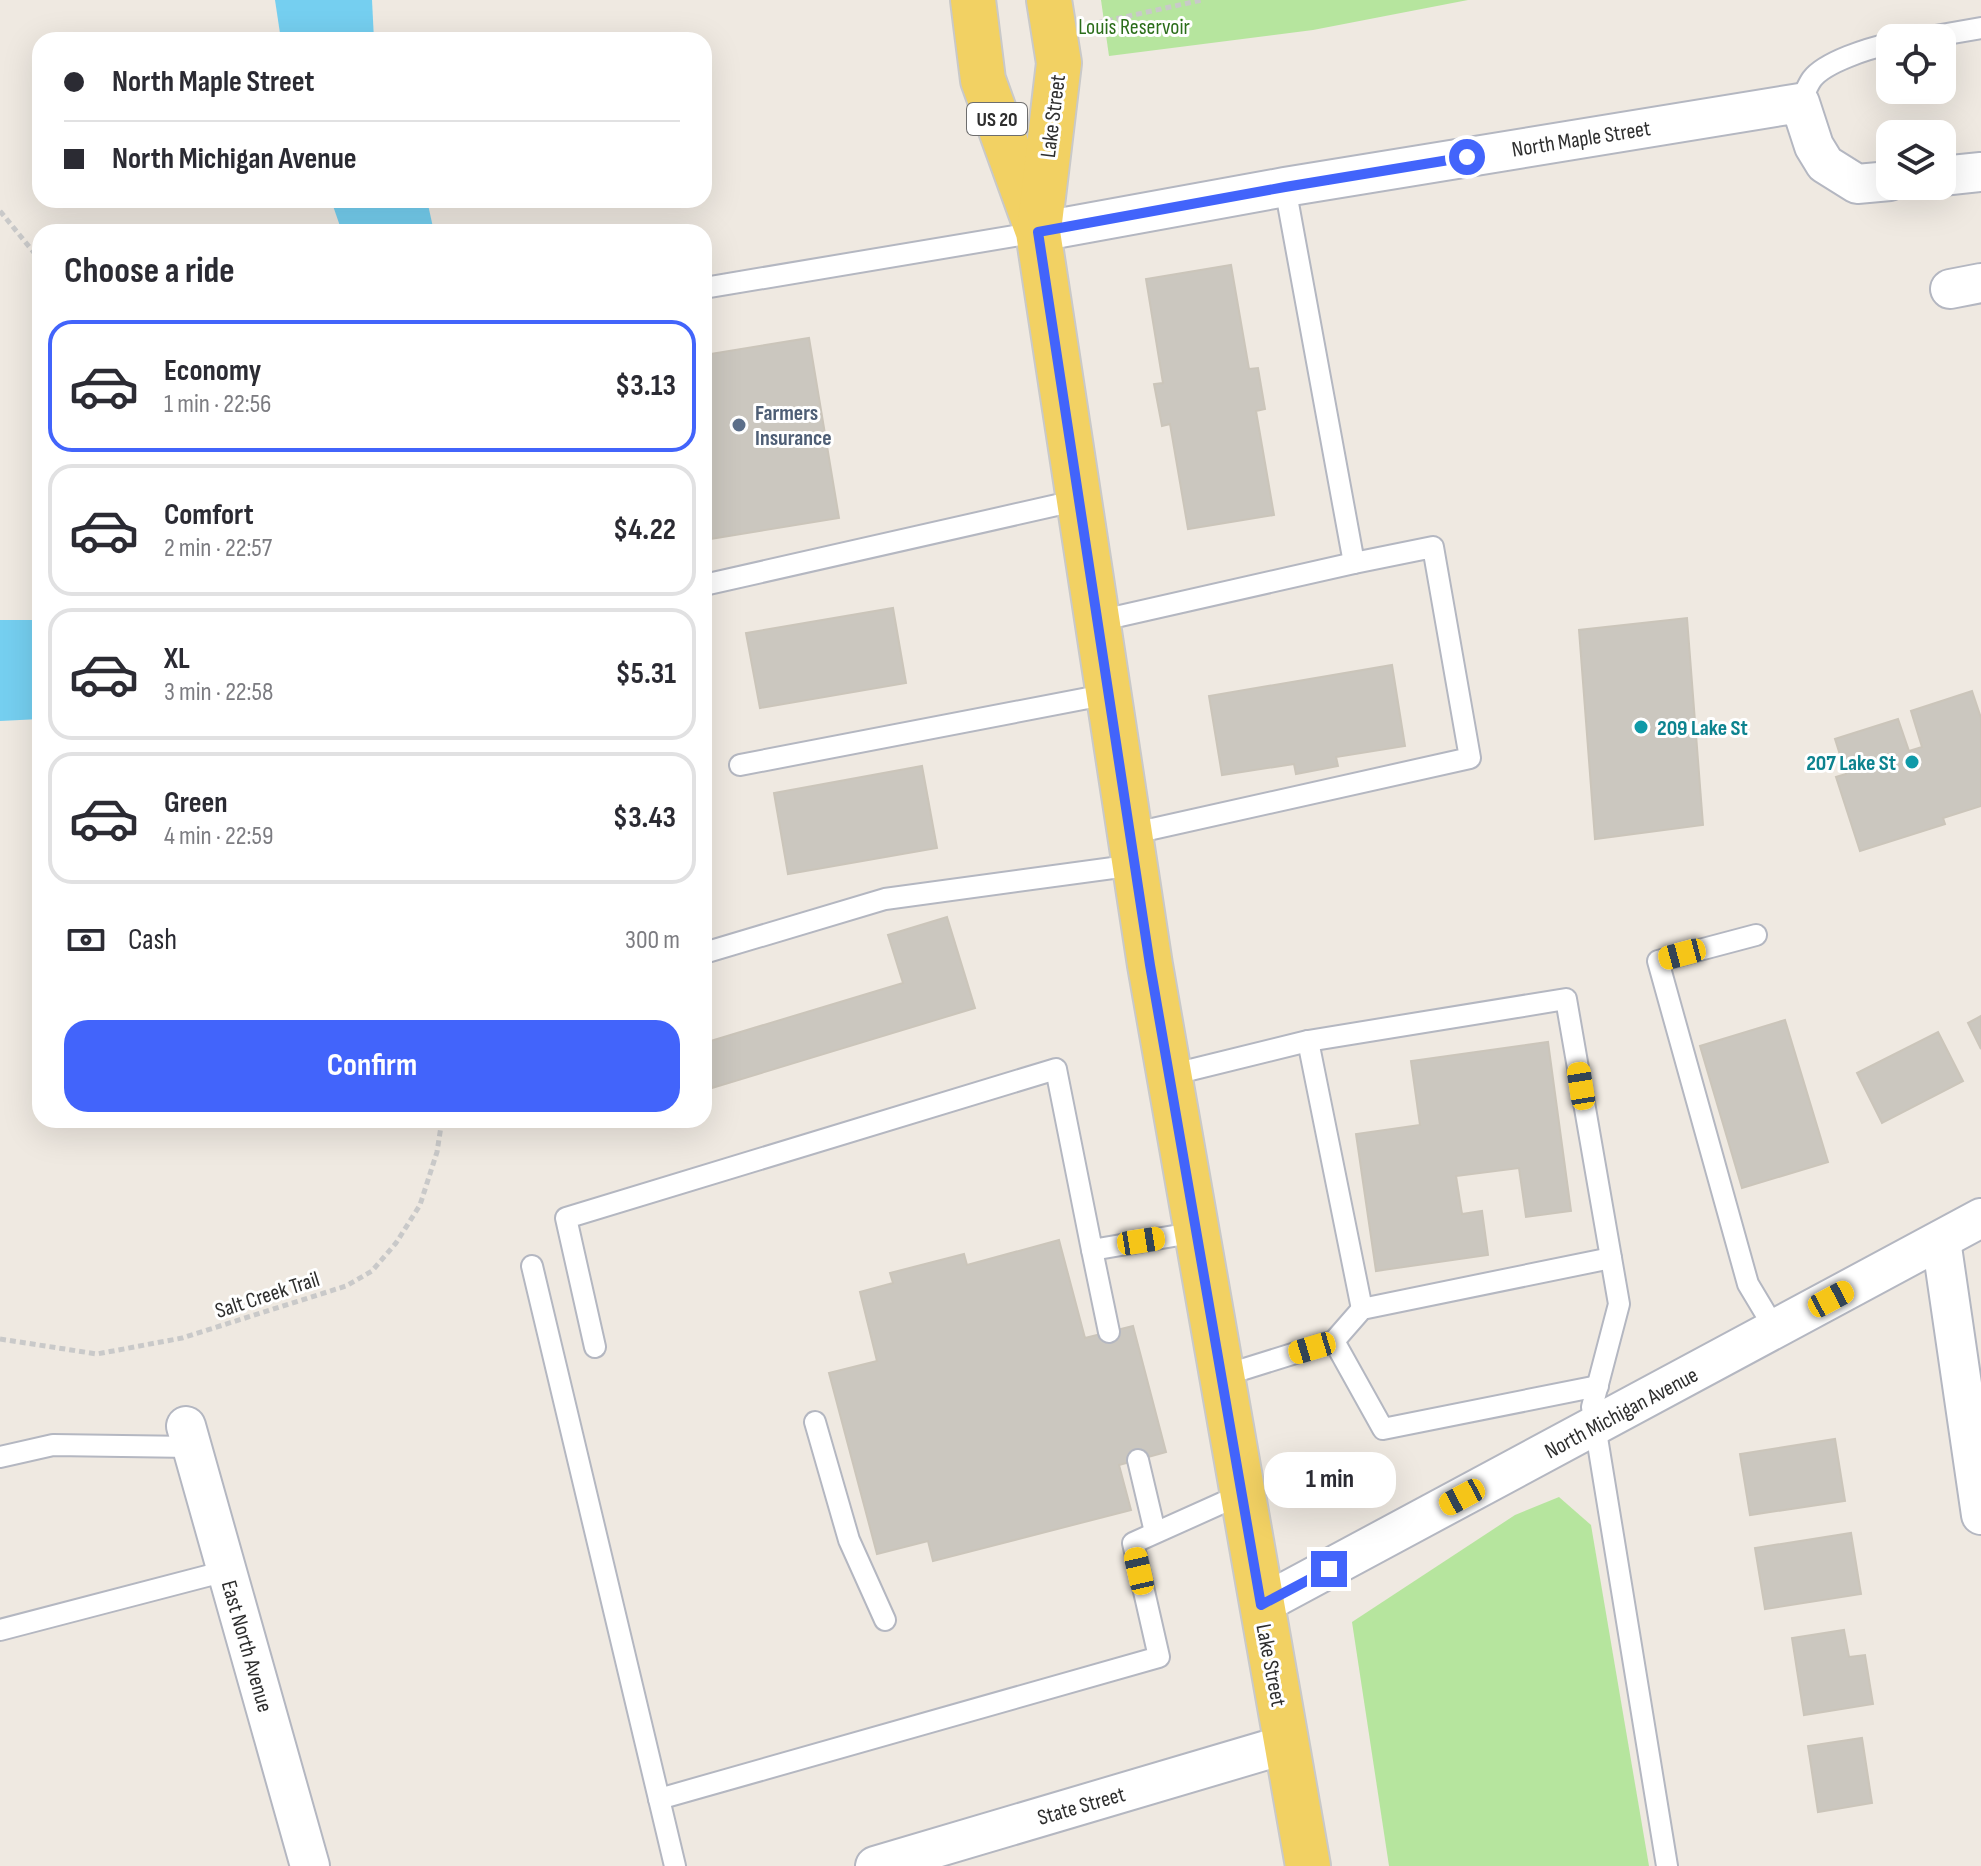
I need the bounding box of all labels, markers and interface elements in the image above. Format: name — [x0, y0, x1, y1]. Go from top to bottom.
park label: Louis Reservoir — [1078, 14, 1190, 41]
map controls — [1876, 24, 1956, 200]
button: locate — [1876, 24, 1956, 104]
text: North Maple Street — [112, 64, 314, 100]
street label: Lake Street — [1035, 73, 1072, 159]
road number: US 20 — [967, 103, 1027, 135]
street label: North Maple Street — [1510, 115, 1653, 164]
button: layers — [1876, 120, 1956, 200]
route start — [1449, 139, 1485, 175]
text: North Michigan Avenue — [112, 141, 357, 177]
text: Choose a ride — [64, 250, 235, 293]
icon: car — [68, 350, 140, 422]
text: Economy — [164, 353, 261, 389]
text: $3.13 — [615, 368, 676, 404]
text: 1 min · 22:56 — [164, 389, 272, 420]
place label: Farmers Insurance — [755, 400, 832, 452]
marker: Farmers Insurance — [730, 416, 748, 434]
icon: car — [68, 494, 140, 566]
text: Comfort — [164, 497, 254, 533]
text: $4.22 — [613, 512, 676, 548]
text: 2 min · 22:57 — [164, 533, 272, 564]
icon: car — [68, 638, 140, 710]
text: XL — [164, 641, 190, 677]
text: $5.31 — [615, 656, 676, 692]
text: 3 min · 22:58 — [164, 677, 273, 708]
place label: 209 Lake St — [1657, 715, 1748, 742]
marker: 209 Lake St — [1632, 718, 1650, 736]
place label: 207 Lake St — [1806, 750, 1896, 777]
marker: 207 Lake St — [1903, 753, 1921, 771]
icon: car — [68, 782, 140, 854]
text: Green — [164, 785, 228, 821]
text: $3.43 — [613, 800, 676, 836]
text: 4 min · 22:59 — [164, 821, 273, 852]
icon: cash — [64, 918, 108, 962]
text: Cash — [128, 922, 177, 958]
text: 300 m — [625, 925, 680, 956]
car — [1656, 936, 1708, 972]
button: Confirm — [64, 1020, 680, 1112]
car — [1565, 1060, 1597, 1112]
car — [1115, 1225, 1167, 1257]
street label: Salt Creek Trail — [212, 1266, 323, 1325]
car — [1804, 1277, 1858, 1321]
car — [1286, 1330, 1338, 1366]
street label: North Michigan Avenue — [1540, 1362, 1703, 1465]
callout: 1 min — [1263, 1453, 1395, 1509]
text: 1 min — [1306, 1464, 1354, 1495]
car — [1435, 1475, 1489, 1519]
car — [1122, 1545, 1156, 1597]
route end — [1311, 1551, 1347, 1587]
street label: East North Avenue — [215, 1577, 278, 1715]
street label: Lake Street — [1249, 1622, 1292, 1709]
street label: State Street — [1035, 1781, 1129, 1832]

